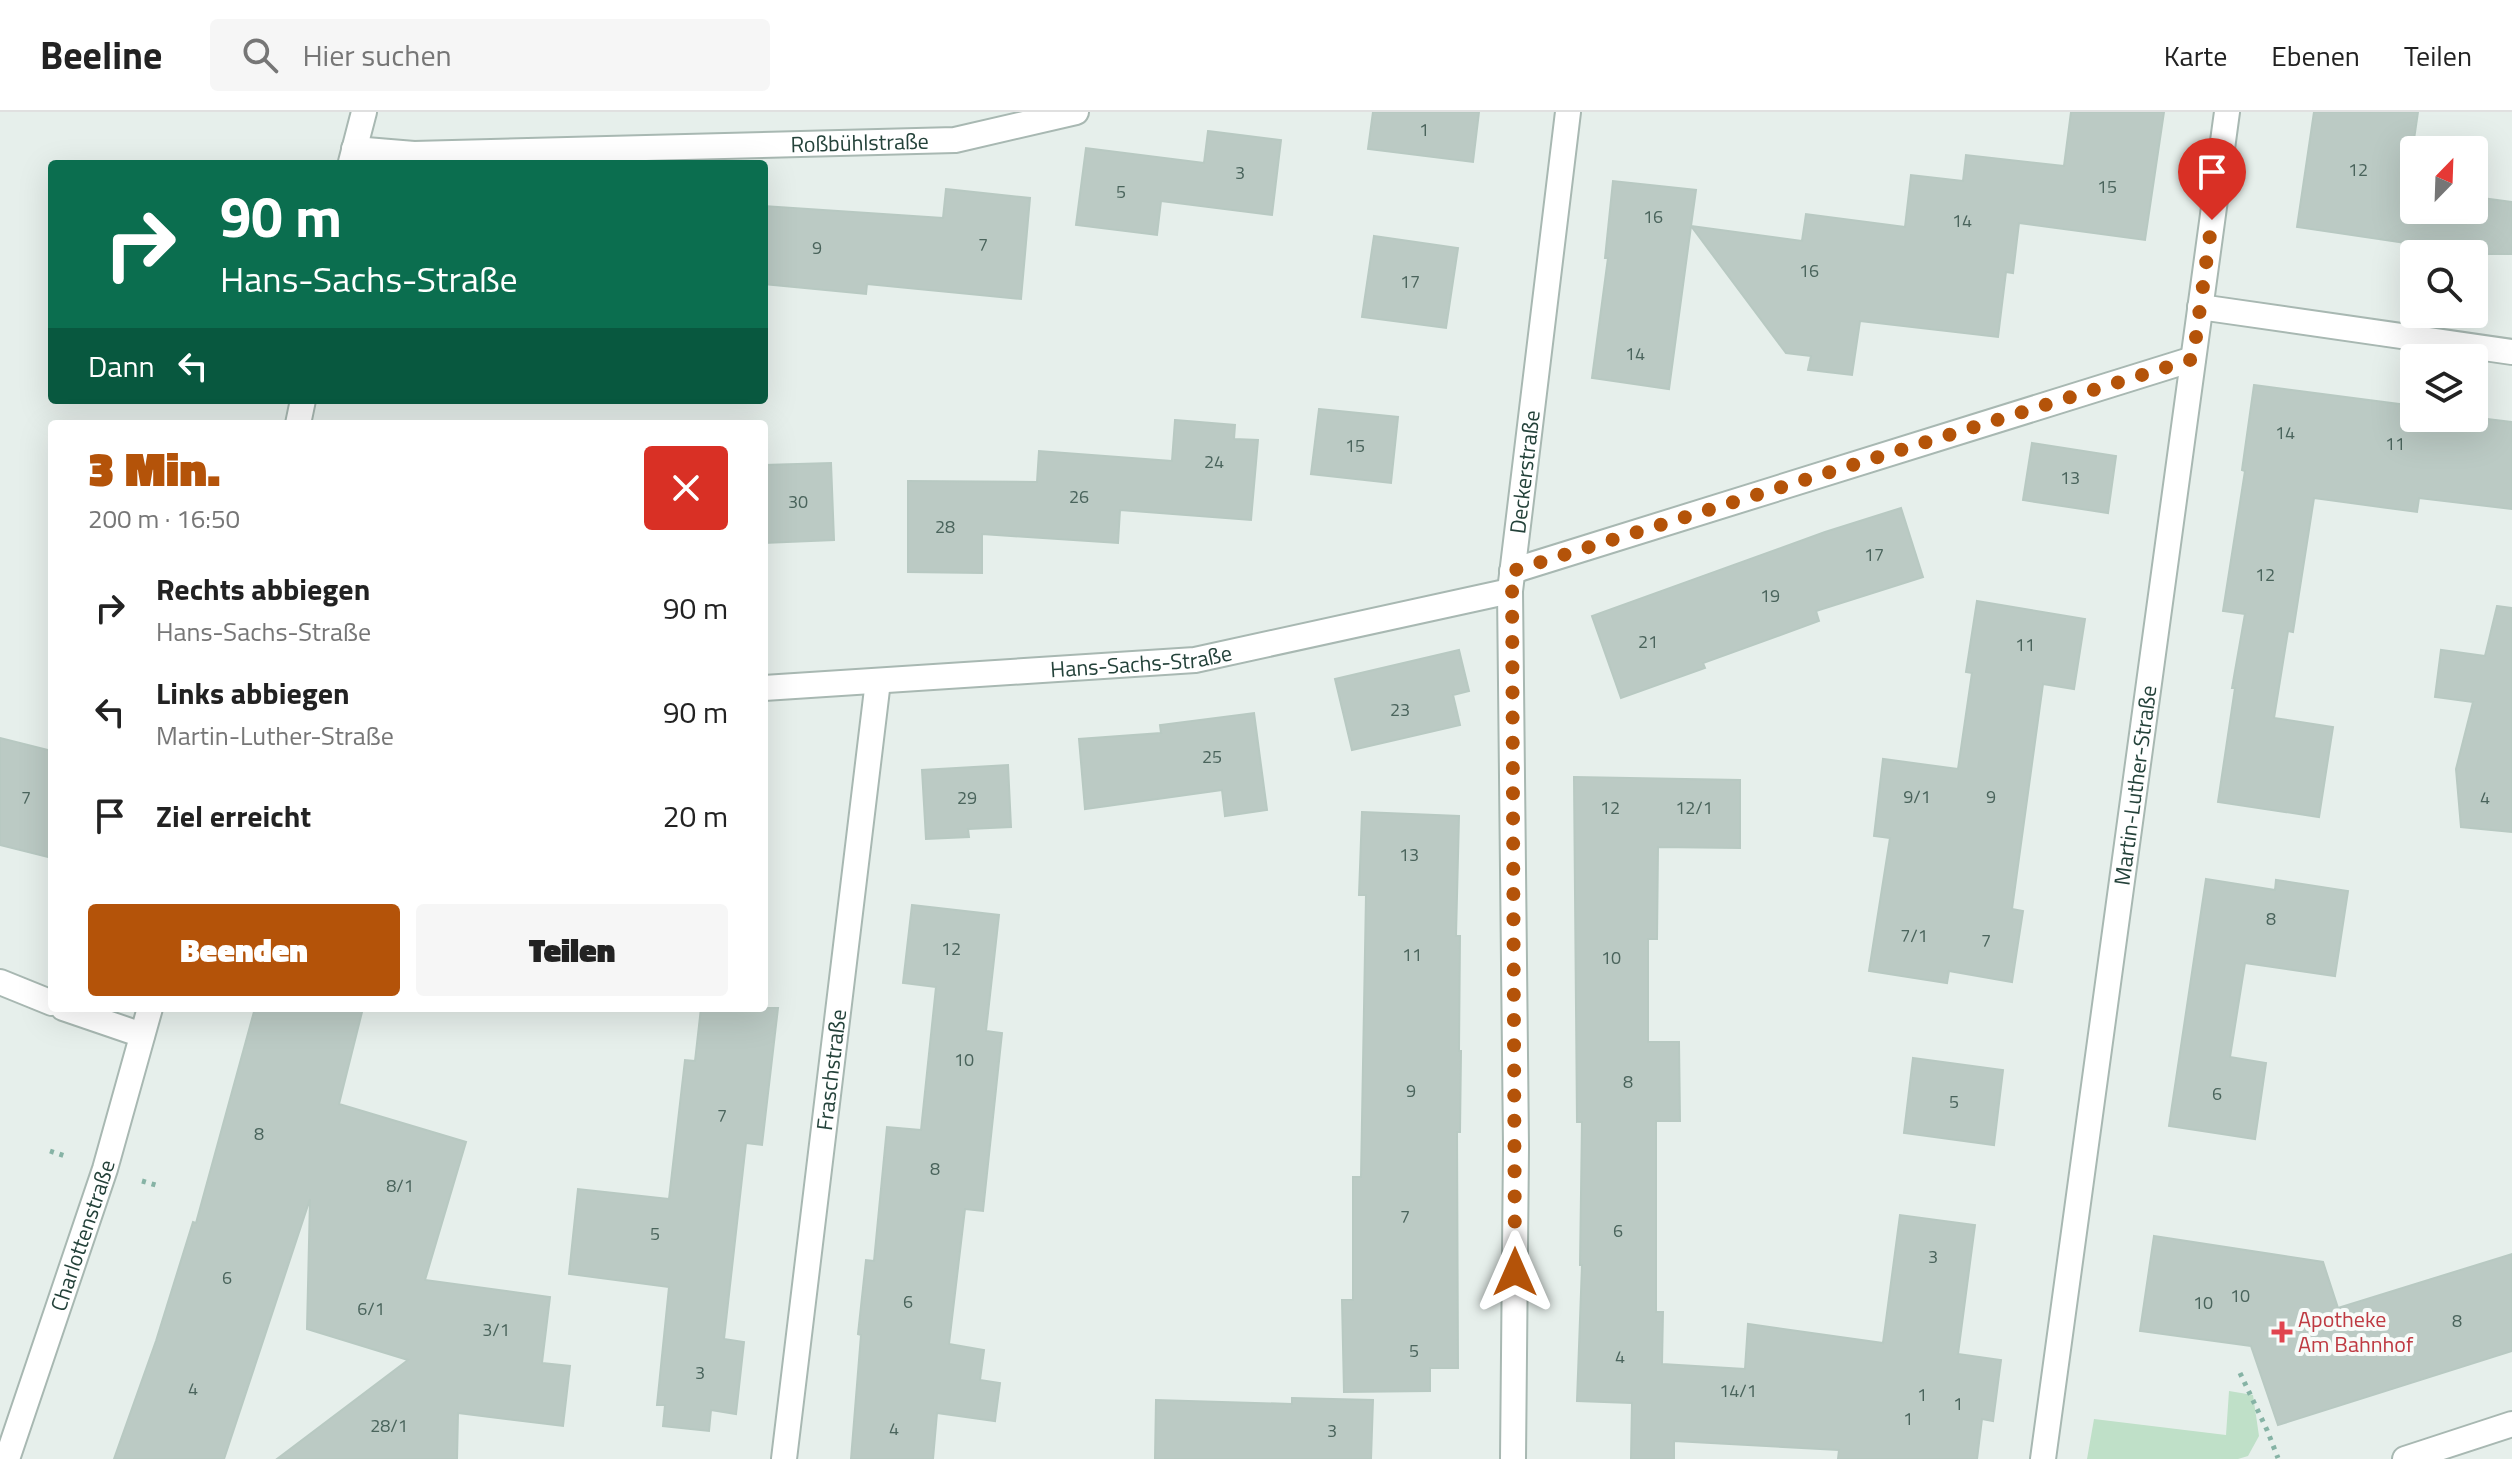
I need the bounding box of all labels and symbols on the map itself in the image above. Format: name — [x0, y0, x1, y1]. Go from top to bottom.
house number: 1 — [1419, 116, 1429, 143]
street label: Roßbühlstraße — [790, 124, 929, 161]
north arrow — [2400, 136, 2488, 224]
pin — [2178, 138, 2246, 220]
house number: 12 — [2348, 156, 2368, 183]
house number: 3 — [1235, 159, 1245, 186]
house number: 15 — [2097, 173, 2117, 200]
house number: 5 — [1116, 178, 1126, 205]
house number: 16 — [1643, 203, 1663, 230]
house number: 14 — [1952, 207, 1972, 234]
house number: 7 — [978, 231, 988, 258]
house number: 9 — [812, 234, 822, 261]
house number: 16 — [1799, 257, 1819, 284]
house number: 17 — [1400, 268, 1420, 295]
house number: 14 — [1625, 340, 1645, 367]
street label: Deckerstraße — [1500, 408, 1549, 536]
house number: 14 — [2275, 419, 2295, 446]
house number: 11 — [2385, 430, 2405, 457]
house number: 15 — [1345, 432, 1365, 459]
house number: 24 — [1204, 448, 1224, 475]
house number: 13 — [2060, 464, 2080, 491]
house number: 26 — [1069, 483, 1089, 510]
house number: 30 — [788, 488, 808, 515]
house number: 28 — [935, 513, 955, 540]
house number: 17 — [1864, 541, 1884, 568]
house number: 12 — [2255, 561, 2275, 588]
house number: 19 — [1760, 582, 1780, 609]
house number: 21 — [1638, 628, 1658, 655]
house number: 11 — [2015, 631, 2035, 658]
street label: Hans-Sachs-Straße — [1049, 635, 1235, 686]
street label: Martin-Luther-Straße — [2105, 683, 2166, 887]
house number: 23 — [1390, 696, 1410, 723]
house number: 25 — [1202, 743, 1222, 770]
house number: 9/1 — [1903, 783, 1931, 810]
house number: 9 — [1986, 783, 1996, 810]
house number: 7 — [21, 784, 31, 811]
house number: 29 — [957, 784, 977, 811]
house number: 4 — [2480, 784, 2490, 811]
house number: 12 — [1600, 794, 1620, 821]
house number: 12/1 — [1675, 794, 1713, 821]
house number: 13 — [1399, 841, 1419, 868]
house number: 8 — [2266, 905, 2276, 932]
house number: 7/1 — [1900, 922, 1928, 949]
house number: 7 — [1981, 927, 1991, 954]
house number: 12 — [941, 935, 961, 962]
house number: 11 — [1402, 941, 1422, 968]
house number: 10 — [1601, 944, 1621, 971]
street label: Fraschstraße — [807, 1007, 855, 1132]
house number: 10 — [954, 1046, 974, 1073]
house number: 8 — [1623, 1068, 1633, 1095]
house number: 9 — [1406, 1077, 1416, 1104]
house number: 6 — [2212, 1080, 2222, 1107]
house number: 5 — [1949, 1088, 1959, 1115]
house number: 7 — [717, 1102, 727, 1129]
house number: 8 — [254, 1120, 264, 1147]
house number: 8 — [930, 1155, 940, 1182]
street label: Charlottenstraße — [41, 1156, 124, 1316]
house number: 8/1 — [386, 1172, 414, 1199]
house number: 7 — [1400, 1203, 1410, 1230]
house number: 6 — [1613, 1217, 1623, 1244]
house number: 5 — [650, 1220, 660, 1247]
position arrow — [1473, 1230, 1557, 1314]
house number: 3 — [1928, 1243, 1938, 1270]
house number: 6 — [222, 1264, 232, 1291]
house number: 10 — [2230, 1282, 2250, 1309]
house number: 6 — [903, 1288, 913, 1315]
house number: 10 — [2193, 1289, 2213, 1316]
house number: 6/1 — [357, 1295, 385, 1322]
place label: Apotheke Am Bahnhof — [2298, 1302, 2414, 1361]
house number: 8 — [2452, 1307, 2462, 1334]
house number: 3/1 — [482, 1316, 510, 1343]
marker: Apotheke Am Bahnhof — [2273, 1323, 2291, 1341]
house number: 5 — [1409, 1337, 1419, 1364]
house number: 4 — [1615, 1343, 1625, 1370]
house number: 3 — [695, 1359, 705, 1386]
house number: 4 — [188, 1375, 198, 1402]
house number: 14/1 — [1719, 1377, 1757, 1404]
house number: 1 — [1917, 1381, 1927, 1408]
house number: 1 — [1953, 1390, 1963, 1417]
house number: 1 — [1903, 1405, 1913, 1432]
house number: 28/1 — [370, 1412, 408, 1439]
house number: 4 — [889, 1415, 899, 1442]
house number: 3 — [1327, 1417, 1337, 1444]

